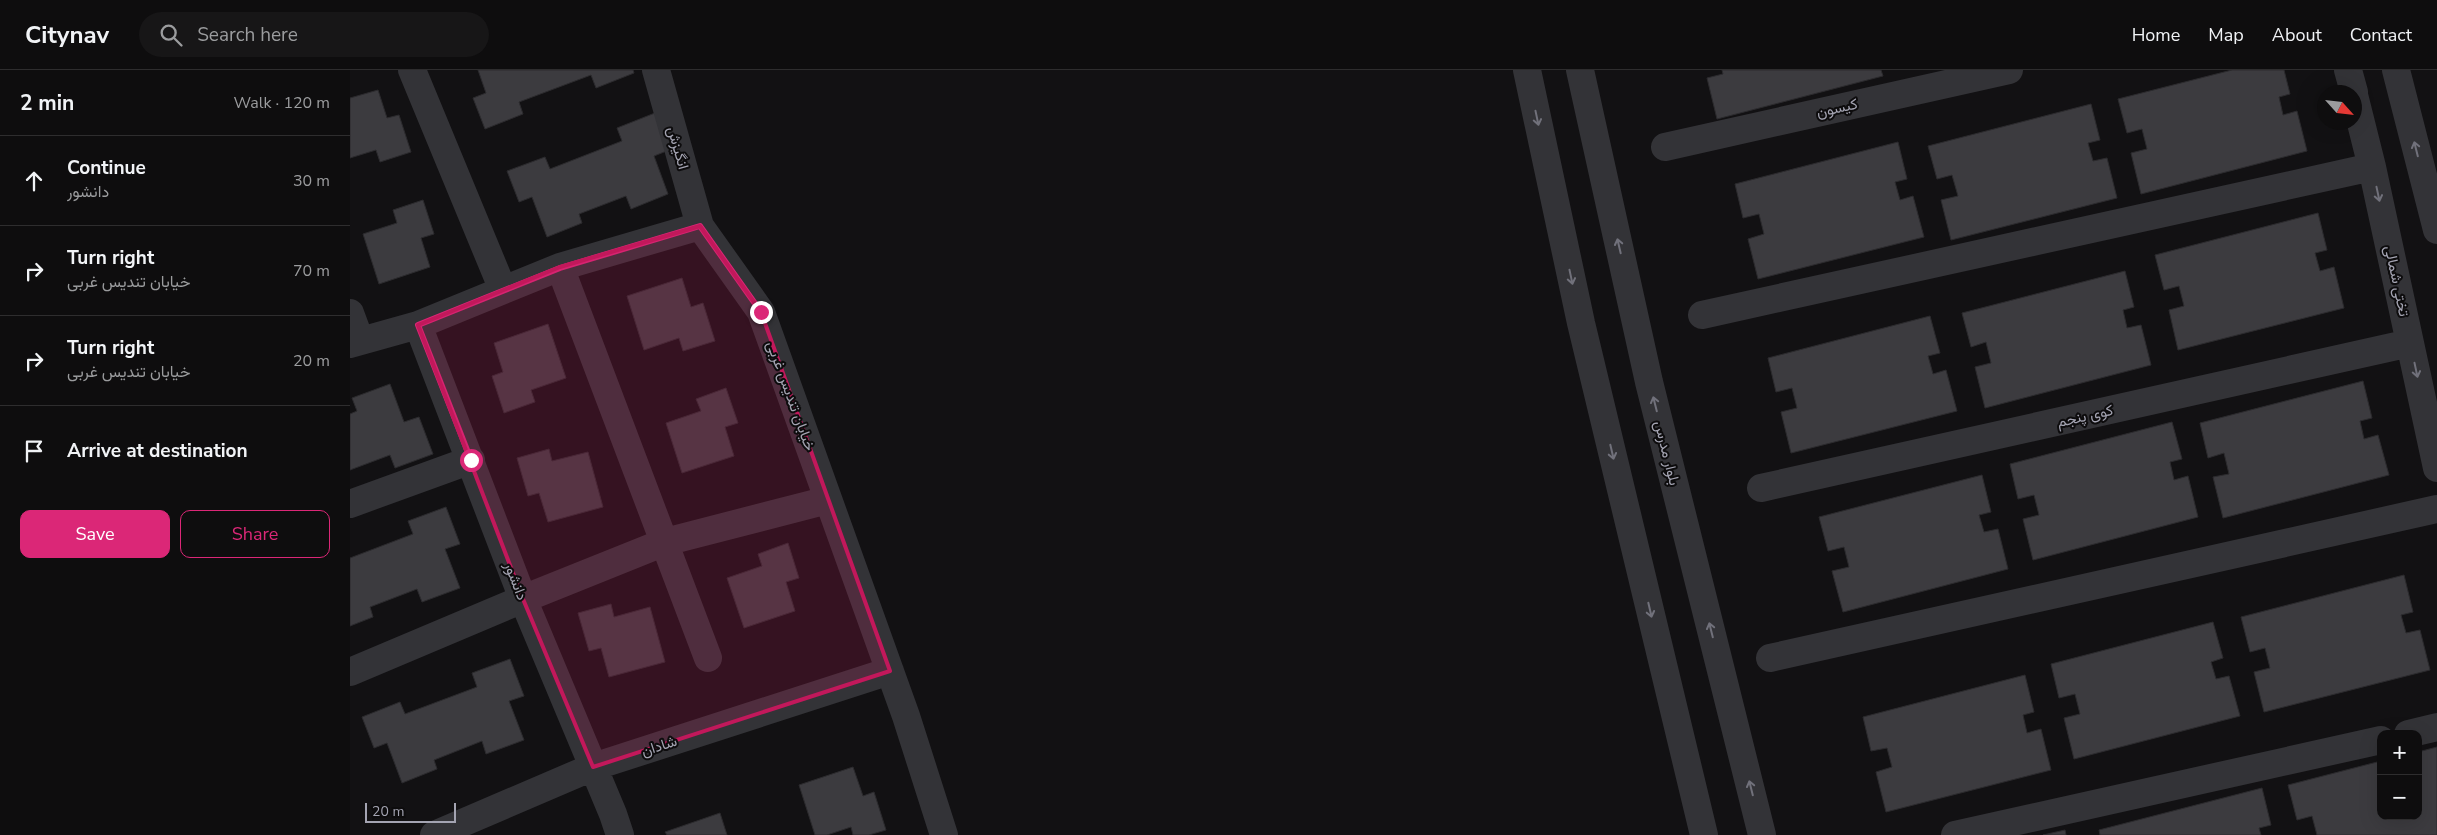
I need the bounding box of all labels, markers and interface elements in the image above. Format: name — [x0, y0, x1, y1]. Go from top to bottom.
search box — [139, 12, 489, 57]
text: Citynav — [25, 19, 109, 51]
icon: search — [157, 21, 185, 49]
text: Search here — [197, 22, 298, 48]
text: Home — [2132, 23, 2180, 47]
text: Map — [2208, 23, 2244, 47]
text: About — [2272, 23, 2322, 47]
text: Contact — [2350, 23, 2412, 47]
north arrow — [2317, 85, 2362, 130]
text: 2 min — [20, 89, 74, 117]
text: Walk · 120 m — [234, 92, 330, 114]
street label: کیسون — [1814, 94, 1860, 122]
one-way arrow — [1533, 109, 1542, 125]
street label: انگیزش — [662, 124, 694, 172]
one-way arrow — [2410, 141, 2420, 157]
text: Continue — [67, 155, 146, 181]
icon: ahead — [20, 167, 48, 195]
text: 30 m — [293, 170, 330, 192]
text: دانشور — [67, 181, 109, 203]
one-way arrow — [2374, 185, 2383, 201]
one-way arrow — [1614, 238, 1623, 254]
street label: تختی شمالی — [2380, 244, 2414, 319]
text: Turn right — [67, 245, 154, 271]
icon: right — [20, 257, 48, 285]
text: 70 m — [293, 260, 330, 282]
one-way arrow — [1567, 268, 1576, 284]
text: خیابان تندیس غربی — [67, 271, 190, 293]
route end — [750, 301, 773, 324]
text: Turn right — [67, 335, 154, 361]
street label: خیابان تندیس غربی — [762, 338, 820, 454]
icon: right — [20, 347, 48, 375]
text: 20 m — [293, 350, 330, 372]
text: خیابان تندیس غربی — [67, 361, 190, 383]
one-way arrow — [2412, 361, 2421, 377]
one-way arrow — [1650, 397, 1659, 413]
street label: کوی پنجم — [2055, 400, 2115, 432]
street label: بلوار مدرس — [1649, 419, 1685, 487]
icon: arrive — [20, 437, 48, 465]
text: Arrive at destination — [67, 438, 248, 464]
one-way arrow — [1608, 443, 1617, 459]
route start — [460, 449, 483, 472]
button: Save — [20, 510, 170, 558]
button: Share — [180, 510, 330, 558]
street label: دانشور — [499, 558, 532, 603]
one-way arrow — [1646, 601, 1655, 617]
one-way arrow — [1706, 623, 1715, 639]
map controls — [2377, 730, 2422, 820]
button: + — [2377, 730, 2422, 775]
street label: شادان — [639, 731, 680, 761]
button: − — [2377, 775, 2422, 820]
one-way arrow — [1745, 780, 1755, 796]
scale bar — [365, 800, 456, 823]
text: 20 m — [372, 802, 404, 821]

